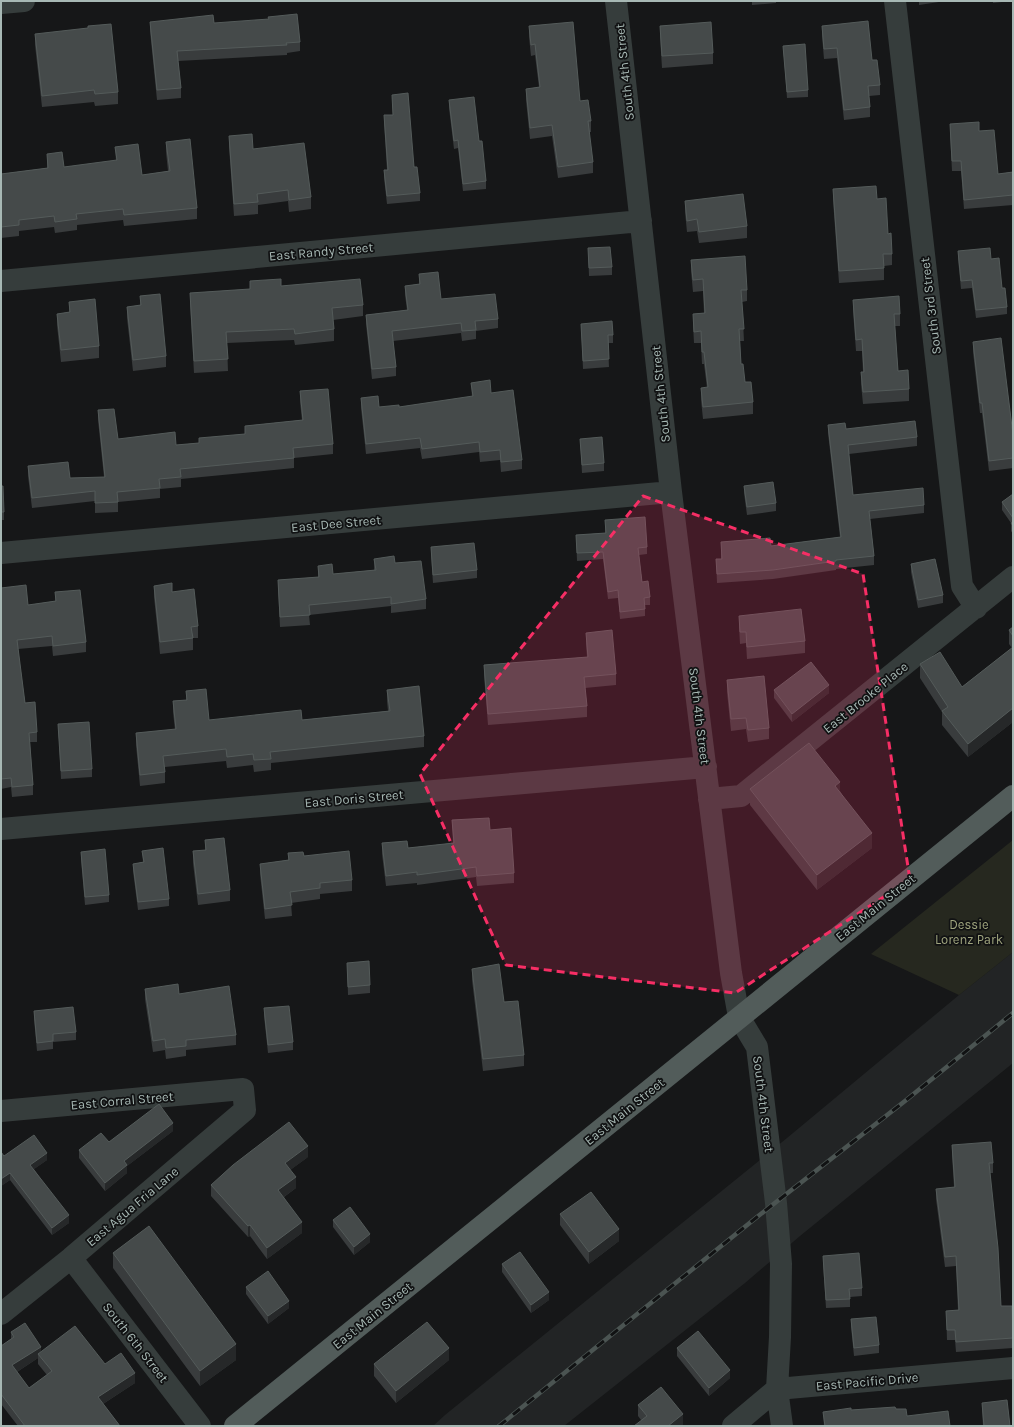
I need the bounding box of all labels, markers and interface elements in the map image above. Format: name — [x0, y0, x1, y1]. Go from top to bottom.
street label: South 4th Street — [612, 23, 637, 121]
street label: East Randy Street — [268, 239, 374, 264]
street label: South 3rd Street — [917, 257, 944, 355]
street label: South 4th Street — [648, 345, 673, 443]
street label: East Dee Street — [291, 512, 382, 535]
street label: East Brooke Place — [820, 658, 911, 736]
street label: South 4th Street — [686, 667, 713, 765]
street label: East Doris Street — [304, 787, 404, 810]
street label: East Main Street — [833, 871, 918, 944]
park label: Dessie Lorenz Park — [935, 917, 1003, 947]
street label: South 4th Street — [750, 1055, 777, 1153]
street label: East Main Street — [582, 1075, 667, 1148]
street label: East Corral Street — [70, 1089, 174, 1112]
street label: East Agua Fria Lane — [83, 1163, 182, 1249]
street label: East Main Street — [330, 1279, 415, 1352]
street label: South 6th Street — [100, 1299, 172, 1385]
street label: East Pacific Drive — [815, 1370, 919, 1393]

